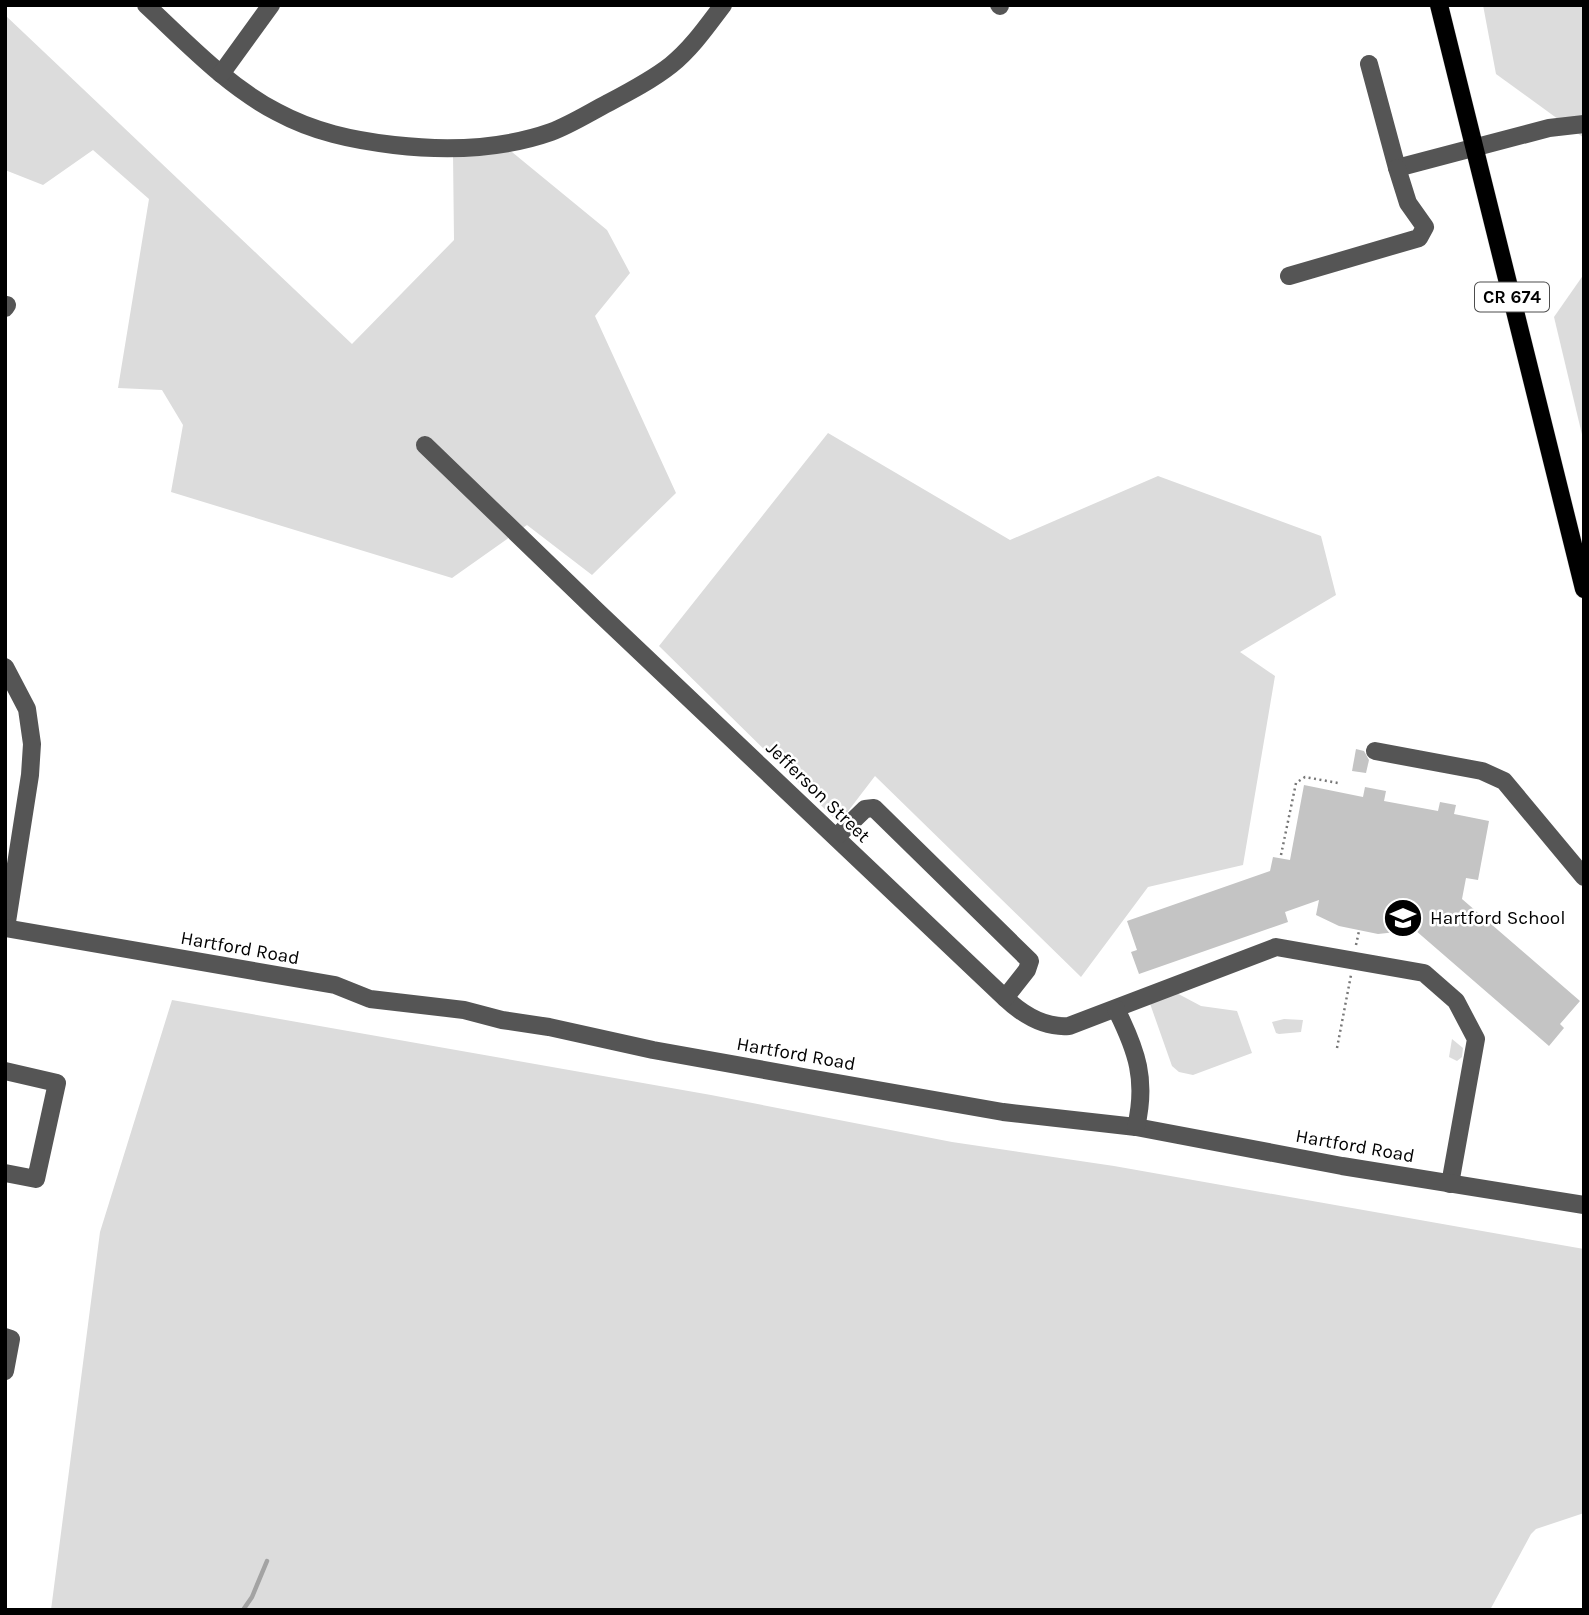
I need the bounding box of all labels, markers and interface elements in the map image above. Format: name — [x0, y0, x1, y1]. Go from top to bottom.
road number: CR 674 — [1475, 282, 1549, 312]
street label: Jefferson Street — [762, 737, 874, 847]
school or university icon: Hartford School — [1382, 897, 1424, 939]
place label: Hartford School — [1430, 907, 1566, 929]
street label: Hartford Road — [179, 927, 301, 969]
street label: Hartford Road — [735, 1033, 857, 1075]
street label: Hartford Road — [1294, 1125, 1416, 1167]

